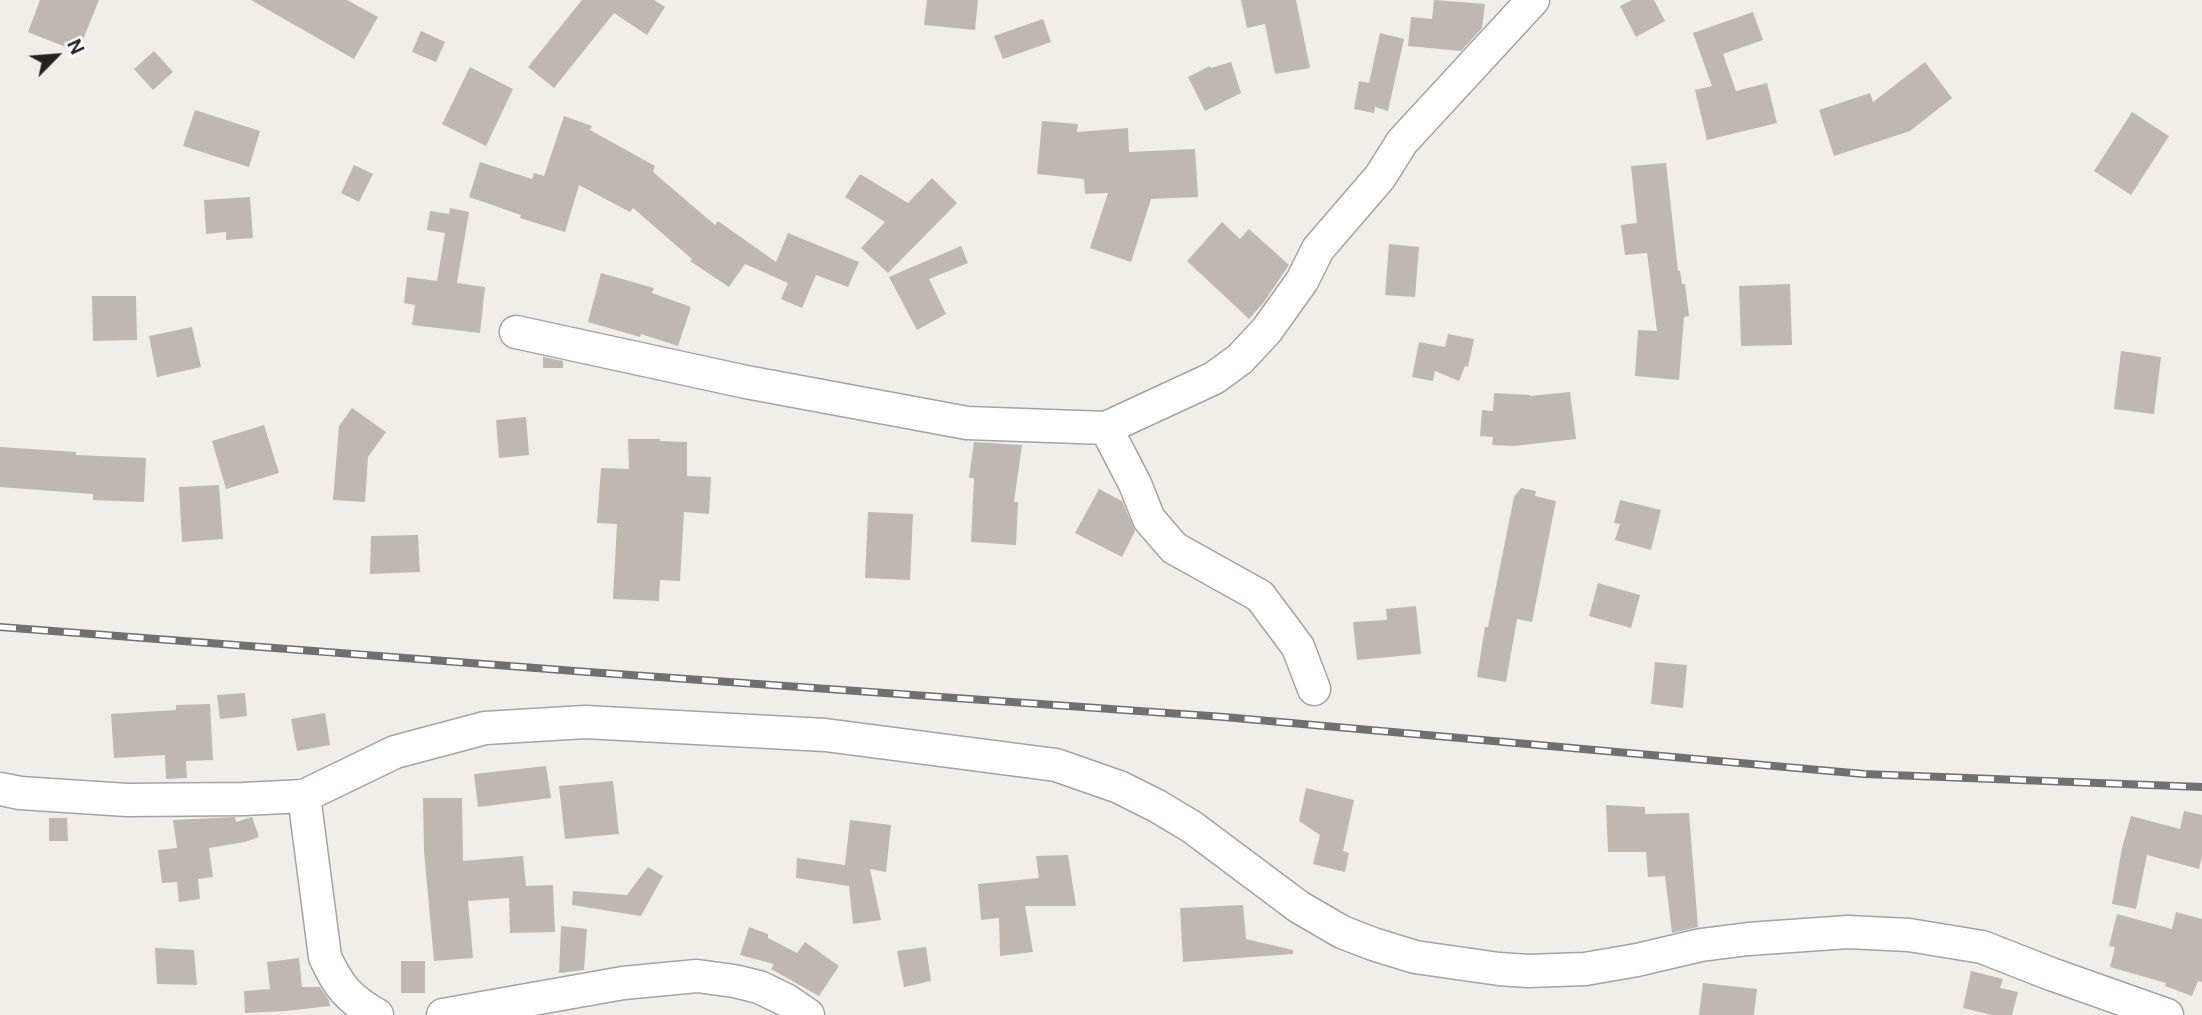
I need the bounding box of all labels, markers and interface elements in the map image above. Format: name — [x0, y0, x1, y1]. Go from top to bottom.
north arrow — [21, 21, 91, 91]
text: N — [61, 35, 90, 58]

